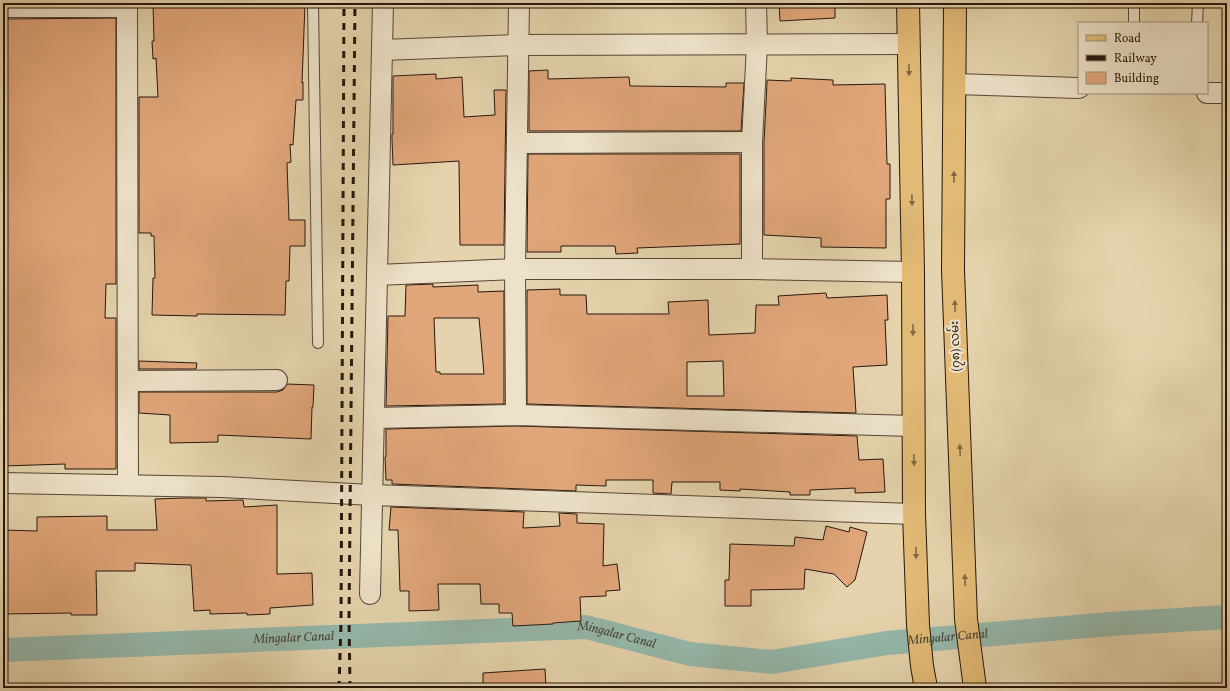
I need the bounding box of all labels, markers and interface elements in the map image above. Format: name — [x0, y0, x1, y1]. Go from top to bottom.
legend — [1078, 22, 1208, 94]
text: Road — [1114, 31, 1141, 47]
text: Railway — [1114, 51, 1157, 67]
one-way arrow — [906, 64, 912, 77]
text: Building — [1114, 71, 1159, 87]
one-way arrow — [951, 170, 957, 183]
one-way arrow — [908, 194, 915, 206]
one-way arrow — [952, 299, 958, 312]
street label: (၇၈) လမ်း — [945, 320, 966, 372]
one-way arrow — [910, 324, 916, 337]
one-way arrow — [957, 443, 963, 456]
one-way arrow — [911, 454, 917, 467]
one-way arrow — [912, 547, 919, 559]
one-way arrow — [962, 573, 968, 586]
water label: Mingalar Canal — [576, 618, 659, 654]
water label: Mingalar Canal — [906, 625, 990, 650]
water label: Mingalar Canal — [252, 628, 335, 649]

